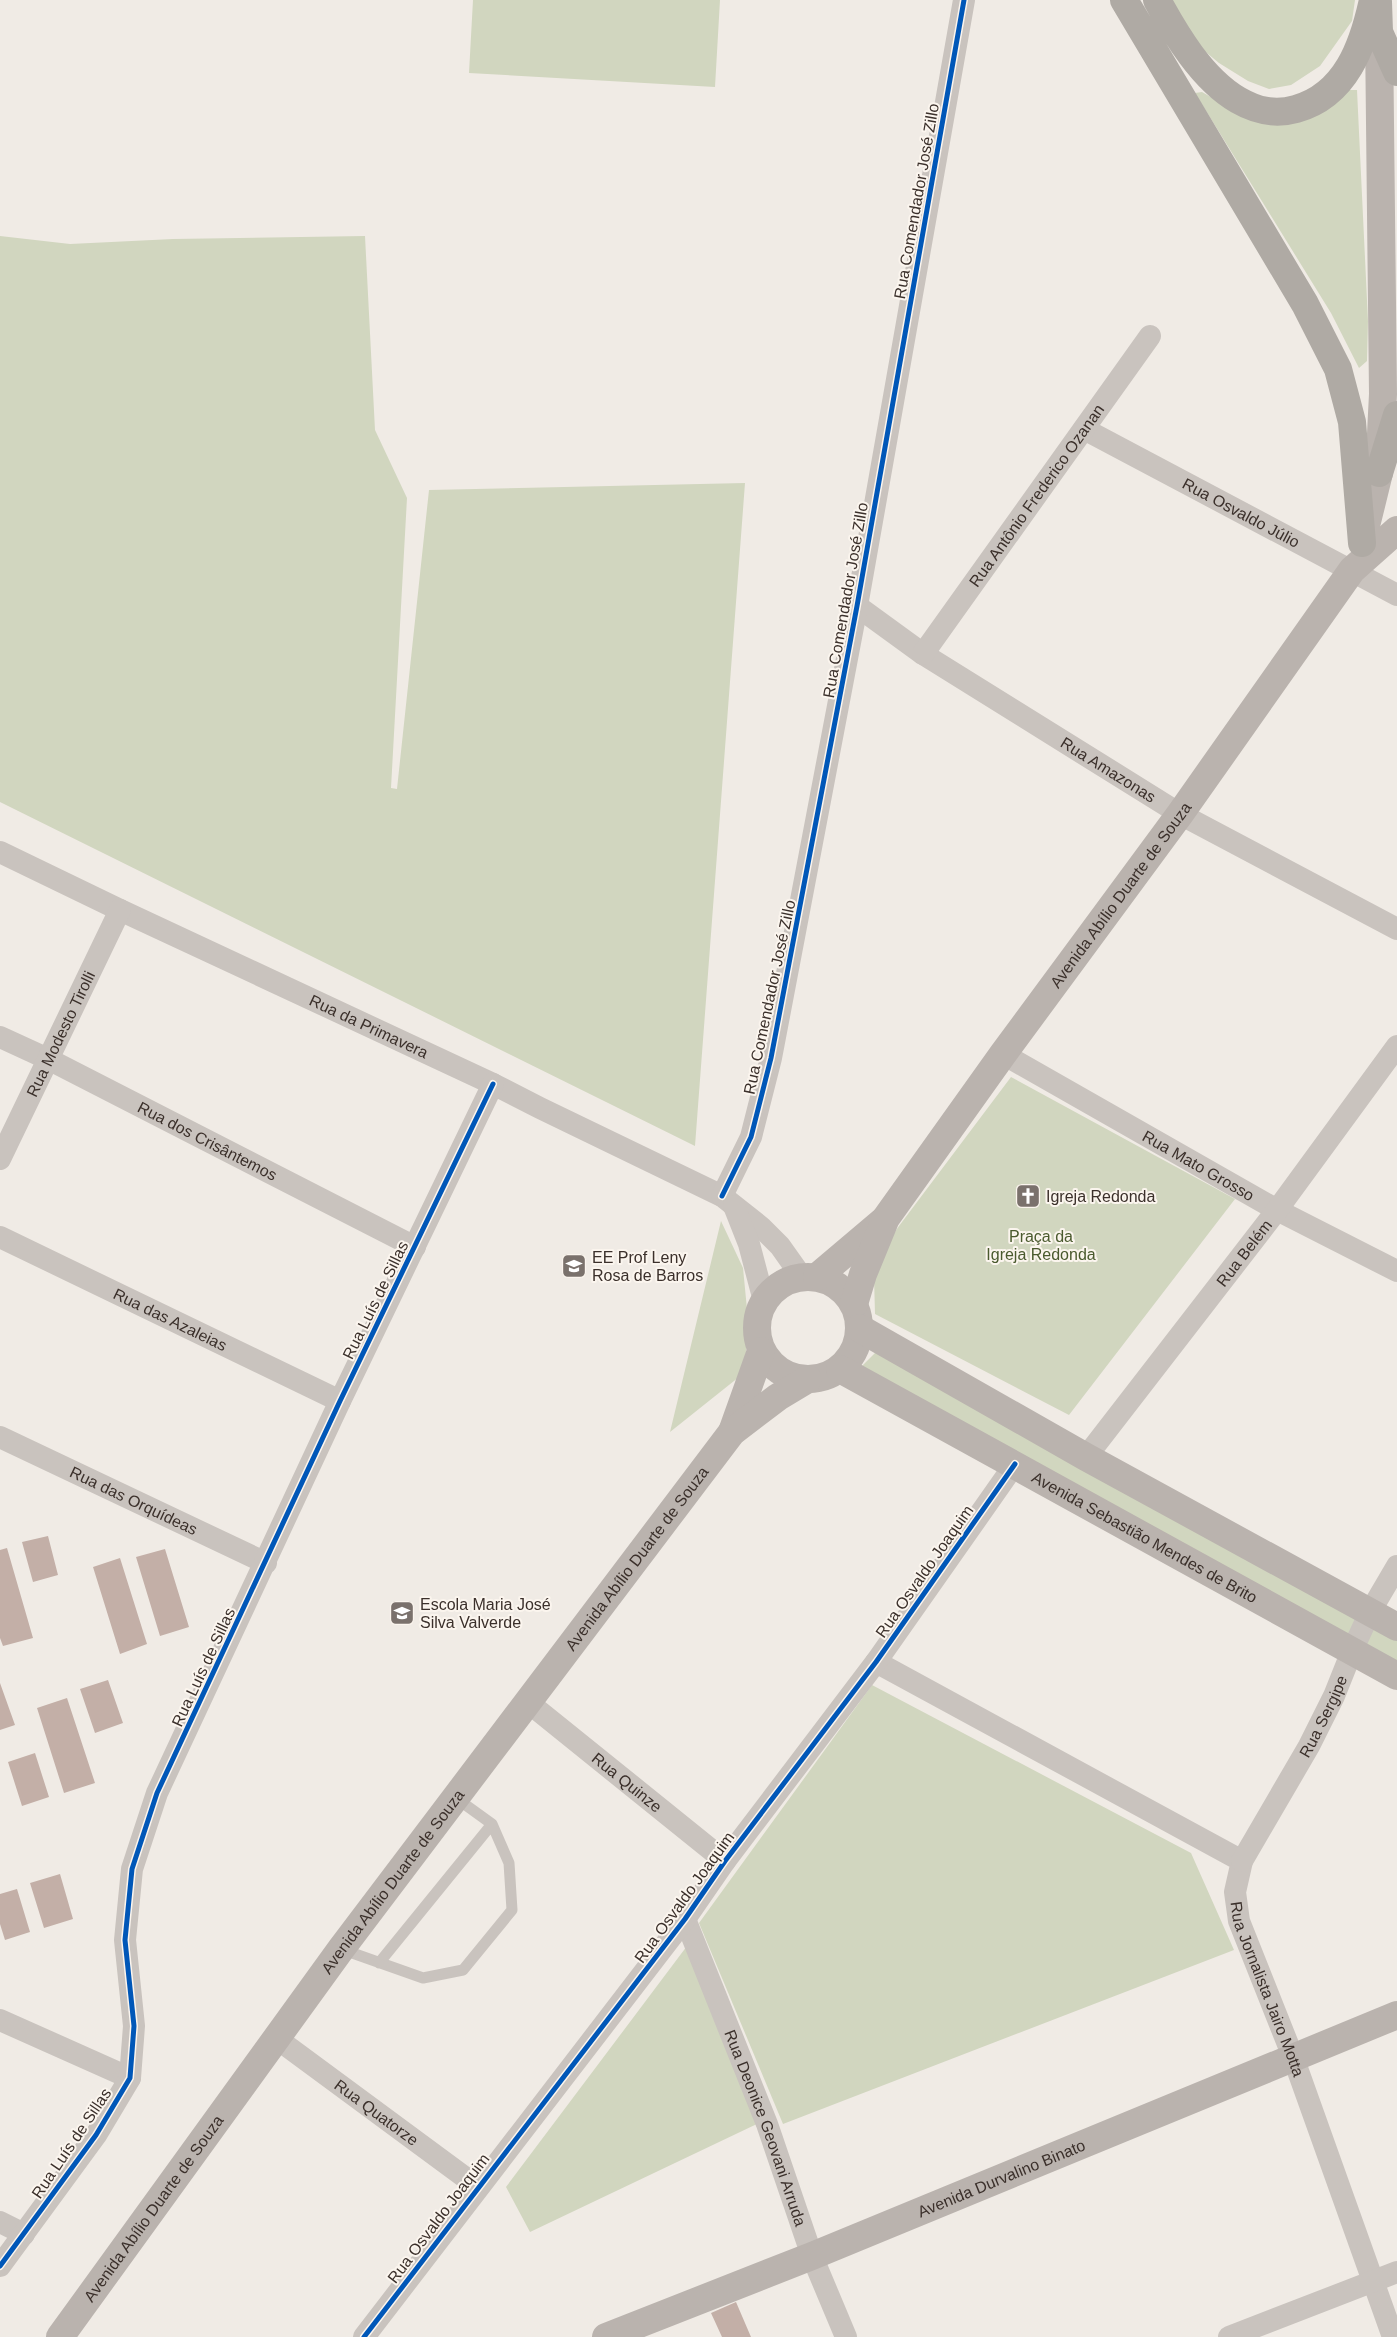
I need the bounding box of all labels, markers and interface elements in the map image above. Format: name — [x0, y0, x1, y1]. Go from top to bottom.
street label: Rua Comendador José Zillo — [891, 102, 942, 300]
street label: Rua Antônio Frederico Ozanan — [966, 401, 1107, 590]
street label: Rua Osvaldo Júlio — [1180, 475, 1302, 551]
street label: Rua Comendador José Zillo — [820, 501, 871, 699]
street label: Rua Amazonas — [1058, 734, 1159, 806]
street label: Avenida Abílio Duarte de Souza — [1047, 799, 1195, 991]
street label: Rua Comendador José Zillo — [741, 898, 798, 1096]
street label: Rua Modesto Tirolli — [23, 969, 98, 1099]
street label: Rua da Primavera — [307, 992, 431, 1062]
street label: Rua dos Crisântemos — [135, 1098, 280, 1184]
street label: Rua Mato Grosso — [1140, 1127, 1257, 1204]
church icon: Igreja Redonda — [1015, 1183, 1041, 1209]
place label: Igreja Redonda — [1046, 1188, 1156, 1205]
street label: Rua Belém — [1213, 1217, 1275, 1290]
park label: Praça da Igreja Redonda — [986, 1228, 1096, 1263]
street label: Rua Luís de Sillas — [340, 1239, 411, 1362]
place label: EE Prof Leny Rosa de Barros — [592, 1249, 703, 1284]
school or university icon: EE Prof Leny Rosa de Barros — [561, 1253, 587, 1279]
street label: Rua das Azaleias — [111, 1285, 229, 1354]
street label: Rua das Orquídeas — [67, 1463, 200, 1538]
street label: Avenida Abílio Duarte de Souza — [562, 1463, 712, 1654]
street label: Avenida Sebastião Mendes de Brito — [1029, 1469, 1260, 1606]
street label: Rua Osvaldo Joaquim — [872, 1502, 977, 1641]
place label: Escola Maria José Silva Valverde — [420, 1596, 551, 1631]
school or university icon: Escola Maria José Silva Valverde — [389, 1600, 415, 1626]
street label: Rua Luís de Sillas — [168, 1605, 238, 1729]
street label: Rua Sergipe — [1296, 1673, 1350, 1761]
street label: Rua Quinze — [589, 1749, 665, 1816]
street label: Avenida Abílio Duarte de Souza — [318, 1786, 468, 1977]
street label: Rua Osvaldo Joaquim — [631, 1829, 738, 1966]
street label: Rua Jornalista Jairo Motta — [1227, 1900, 1307, 2079]
street label: Rua Deonice Geovani Arruda — [721, 2027, 809, 2229]
street label: Rua Quatorze — [331, 2076, 422, 2149]
street label: Rua Luís de Sillas — [28, 2085, 115, 2201]
street label: Avenida Abílio Duarte de Souza — [81, 2112, 227, 2305]
street label: Avenida Durvalino Binato — [915, 2136, 1088, 2221]
street label: Rua Osvaldo Joaquim — [384, 2150, 493, 2286]

